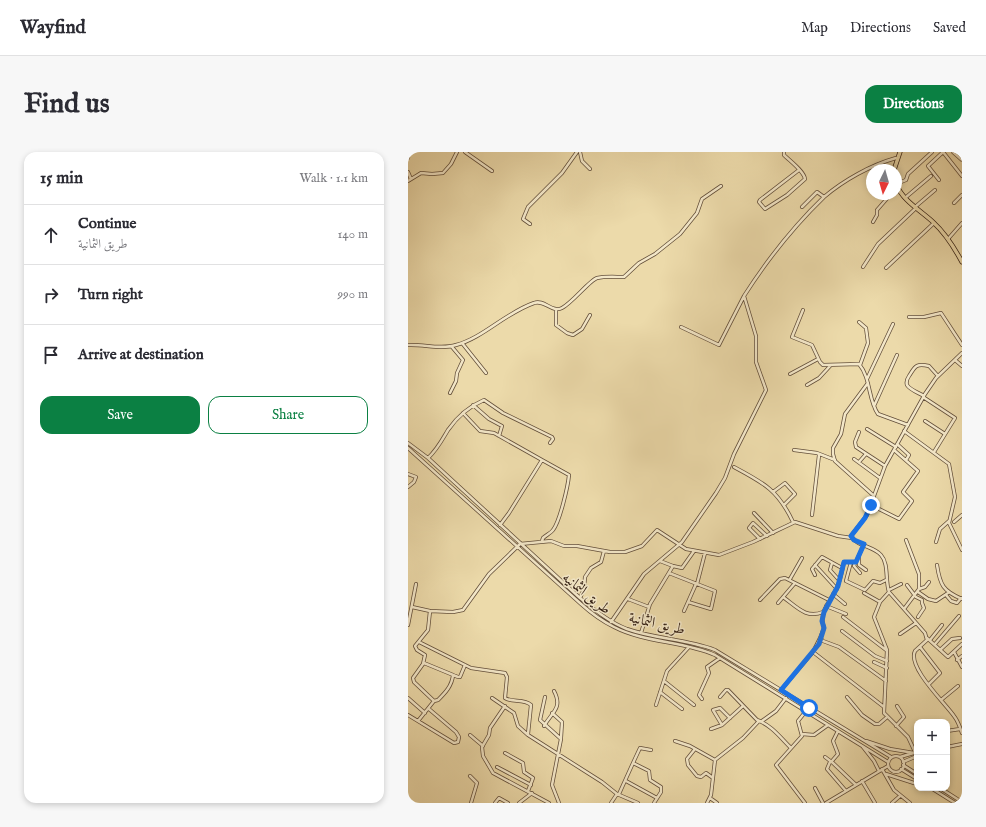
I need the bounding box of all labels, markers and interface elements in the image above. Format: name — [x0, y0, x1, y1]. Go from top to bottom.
text: Wayfind — [20, 16, 86, 40]
text: Map — [801, 19, 828, 37]
text: Directions — [850, 19, 911, 37]
text: Saved — [933, 19, 966, 37]
button: Directions — [865, 85, 962, 123]
text: Find us — [24, 87, 110, 122]
north arrow — [866, 164, 902, 200]
text: 15 min — [40, 168, 83, 189]
text: Walk · 1.1 km — [299, 170, 368, 187]
text: Continue — [78, 214, 136, 233]
icon: ahead — [40, 224, 62, 246]
text: 140 m — [338, 226, 368, 243]
text: طريق الثمانية — [78, 236, 128, 253]
icon: right — [40, 284, 62, 306]
text: Turn right — [78, 285, 143, 304]
text: 990 m — [337, 286, 368, 303]
icon: arrive — [40, 344, 62, 366]
text: Arrive at destination — [78, 345, 204, 364]
button: Save — [40, 396, 200, 434]
button: Share — [208, 396, 368, 434]
route end — [862, 496, 880, 514]
street label: طريق الثمانيه — [558, 568, 615, 619]
street label: طريق الثمانية — [627, 608, 687, 639]
route start — [800, 699, 818, 717]
map controls — [914, 719, 950, 791]
button: + — [914, 719, 950, 755]
button: − — [914, 755, 950, 791]

